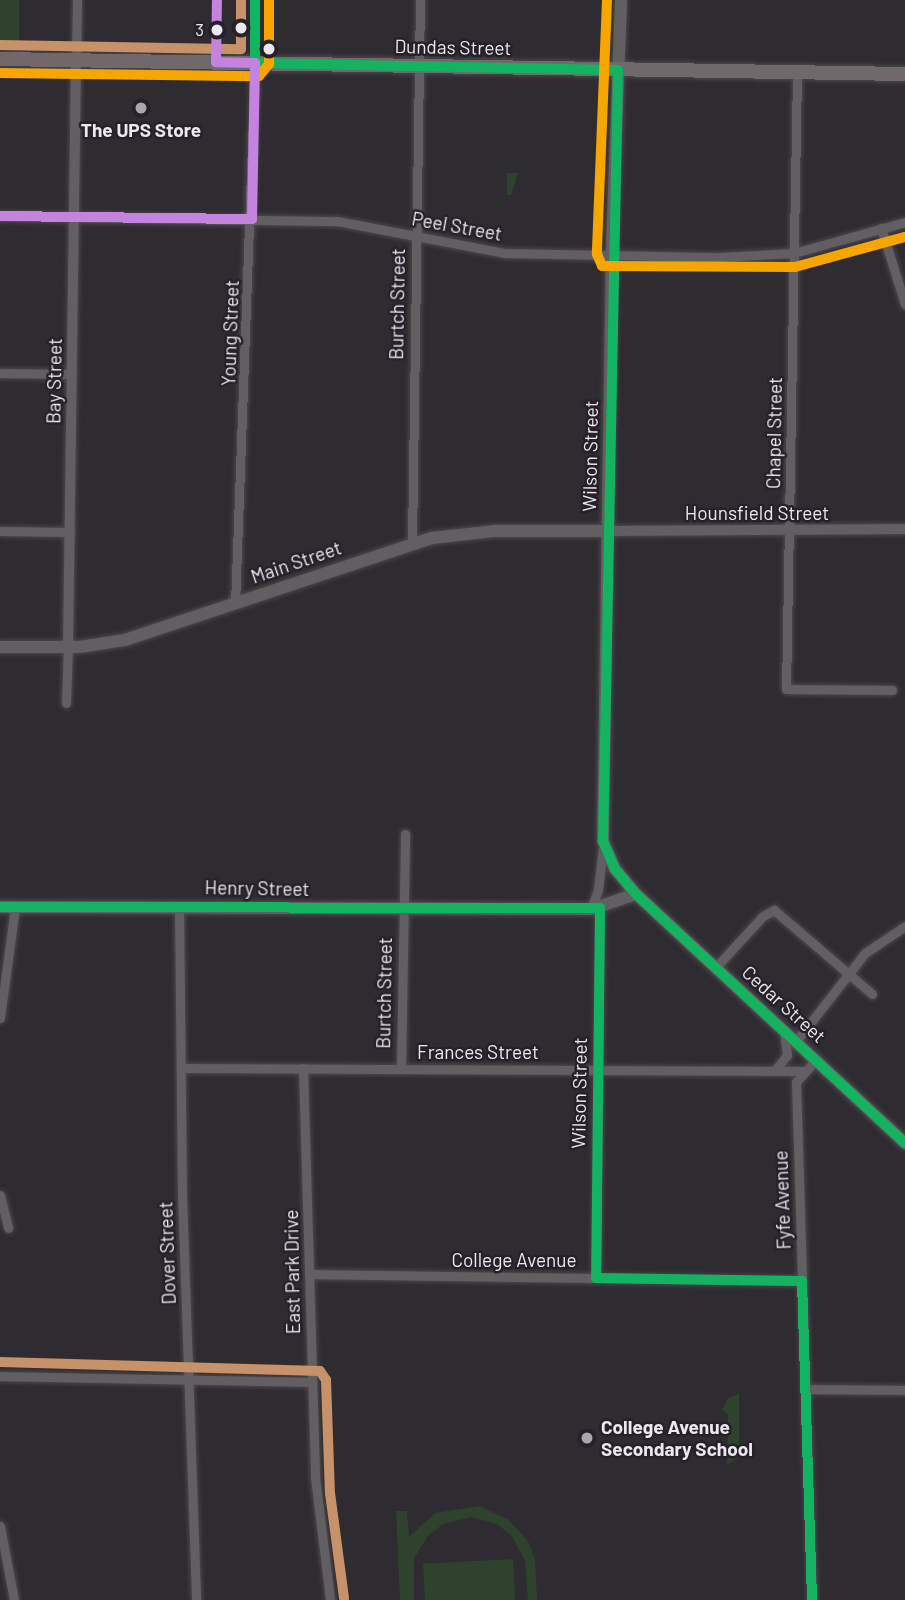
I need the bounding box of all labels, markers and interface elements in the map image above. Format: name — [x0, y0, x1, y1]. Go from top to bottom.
place label: 3 — [195, 20, 204, 40]
unlabelled marker — [234, 21, 248, 35]
marker: 3 — [210, 23, 224, 37]
street label: Dundas Street — [394, 35, 512, 59]
unlabelled marker — [262, 42, 276, 56]
marker: The UPS Store — [133, 100, 149, 116]
place label: The UPS Store — [81, 119, 201, 141]
street label: Peel Street — [410, 207, 504, 245]
street label: Burtch Street — [385, 248, 409, 360]
street label: Young Street — [217, 280, 243, 386]
street label: Bay Street — [42, 338, 66, 424]
street label: Chapel Street — [762, 377, 786, 489]
street label: Wilson Street — [578, 400, 602, 512]
street label: Hounsfield Street — [685, 502, 829, 524]
street label: Main Street — [248, 536, 344, 588]
street label: Henry Street — [204, 876, 310, 900]
street label: Burtch Street — [372, 937, 396, 1049]
street label: Cedar Street — [738, 961, 830, 1047]
street label: Wilson Street — [567, 1037, 591, 1149]
street label: Frances Street — [417, 1041, 539, 1063]
street label: Fyfe Avenue — [769, 1150, 795, 1250]
street label: Dover Street — [154, 1201, 180, 1305]
street label: East Park Drive — [280, 1210, 304, 1334]
street label: College Avenue — [451, 1249, 577, 1271]
place label: College Avenue Secondary School — [601, 1416, 753, 1460]
marker: College Avenue Secondary School — [579, 1430, 595, 1446]

